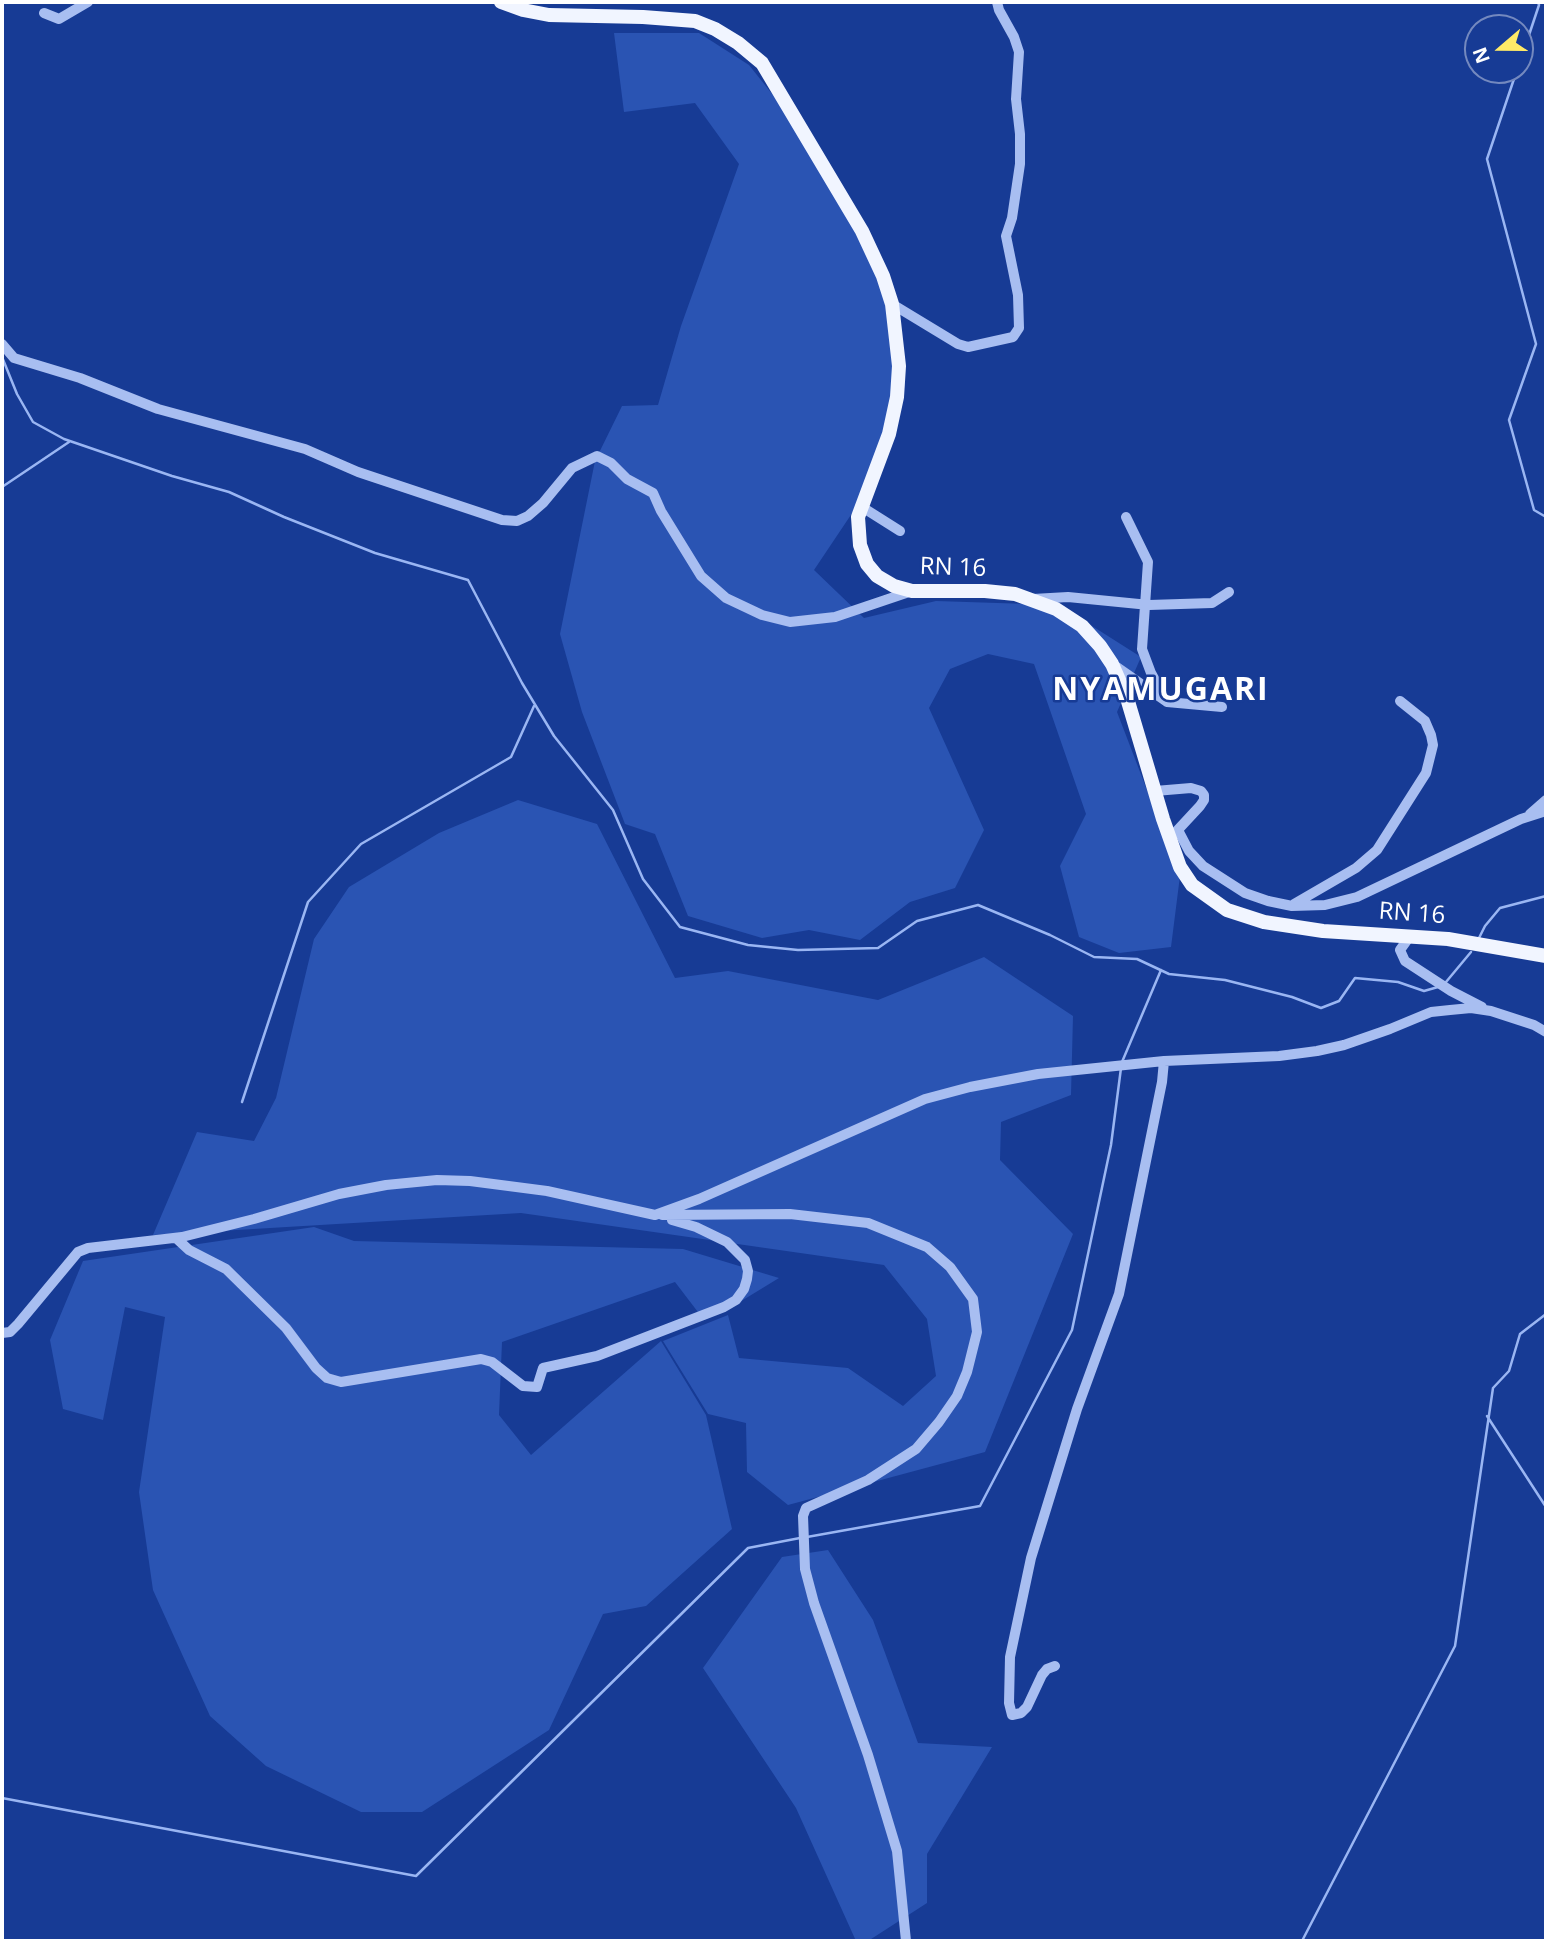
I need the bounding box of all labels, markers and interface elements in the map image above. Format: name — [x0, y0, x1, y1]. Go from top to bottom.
north arrow — [1464, 14, 1534, 84]
text: N — [1466, 44, 1496, 67]
street label: RN 16 — [919, 552, 987, 584]
district label: NYAMUGARI — [1053, 672, 1269, 710]
street label: RN 16 — [1378, 897, 1446, 931]

